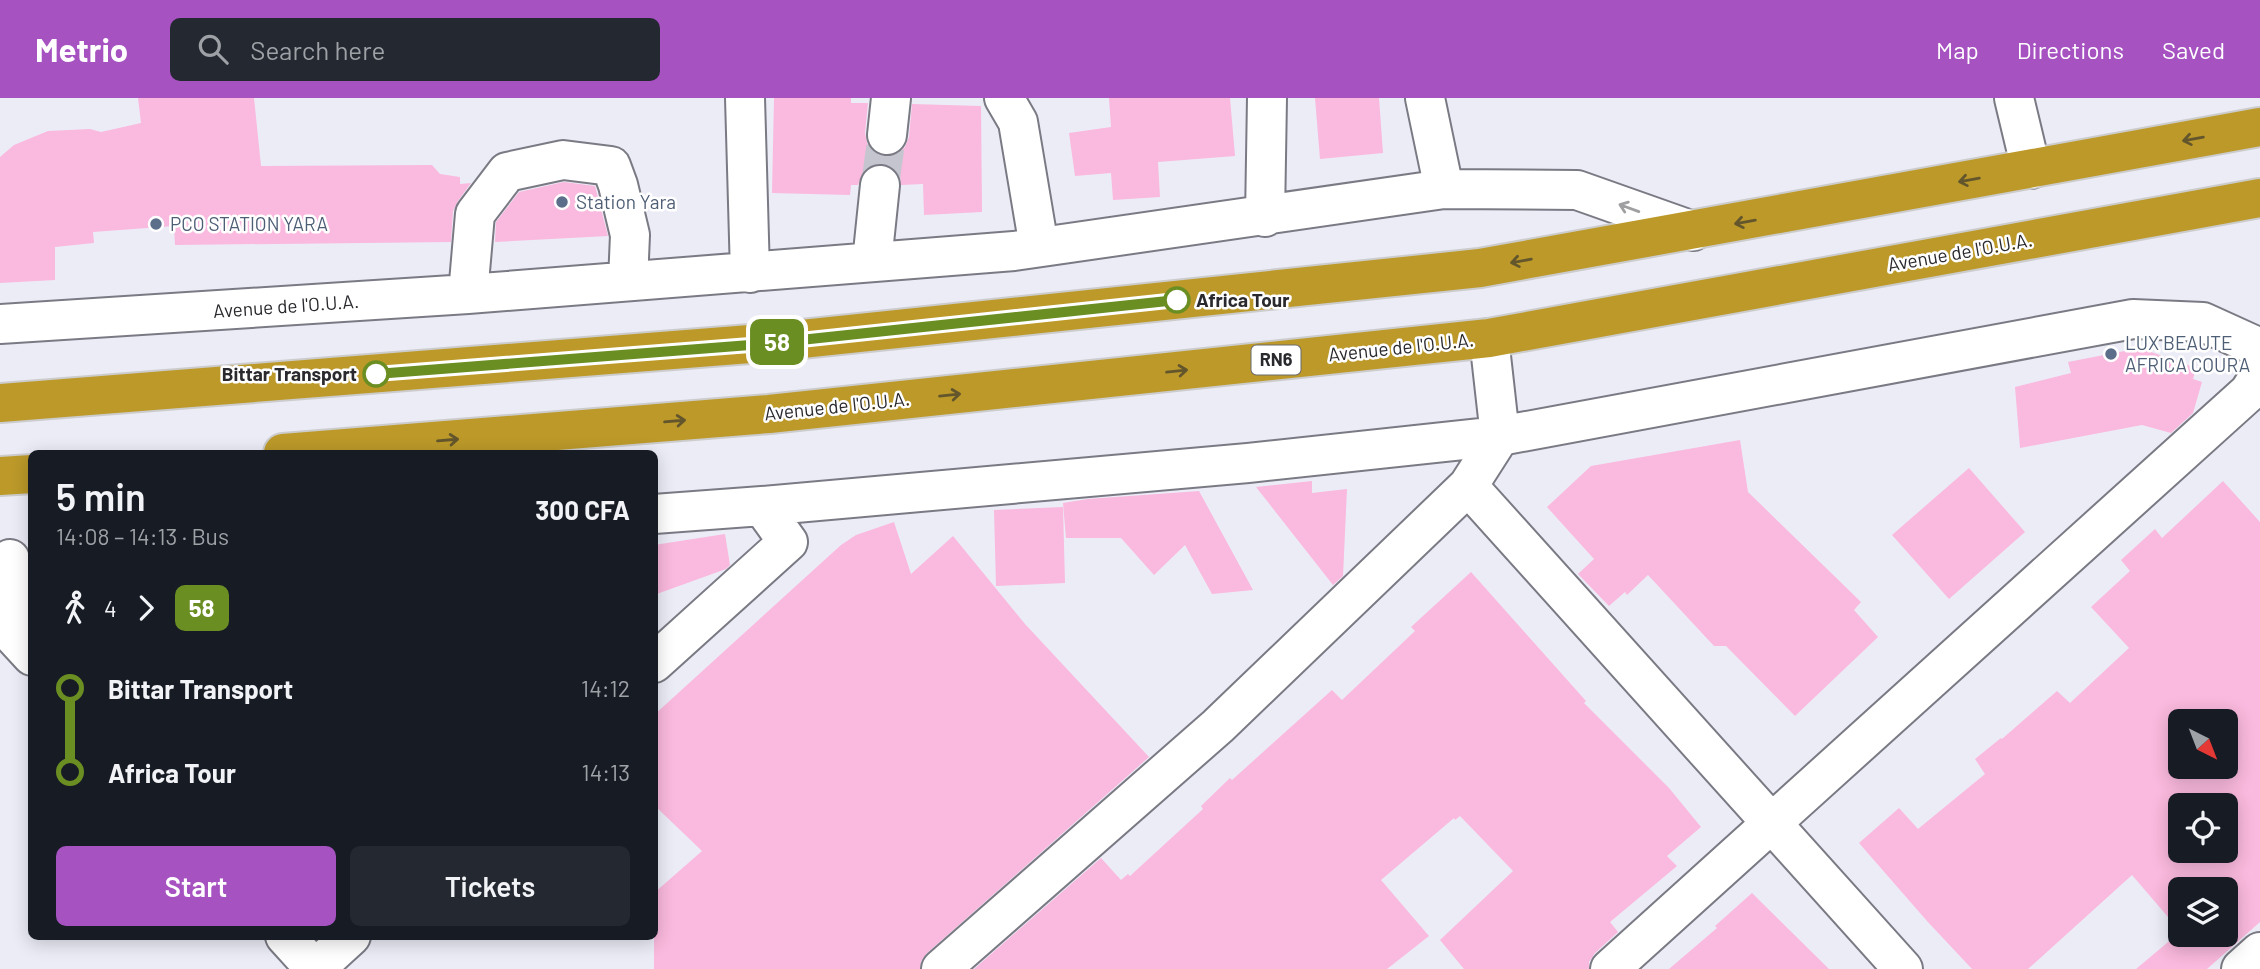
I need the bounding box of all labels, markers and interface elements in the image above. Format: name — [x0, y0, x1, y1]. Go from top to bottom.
search box — [170, 18, 660, 81]
text: Metrio — [35, 29, 128, 69]
icon: search — [194, 30, 232, 68]
text: Search here — [250, 34, 385, 65]
text: Map — [1936, 35, 1979, 64]
text: Directions — [2017, 35, 2124, 64]
text: Saved — [2162, 35, 2225, 64]
one-way arrow — [2182, 133, 2205, 147]
one-way arrow — [1958, 174, 1981, 188]
place label: Station Yara — [576, 190, 676, 213]
marker: Station Yara — [554, 194, 570, 210]
one-way arrow — [1618, 201, 1640, 214]
place label: PCO STATION YARA — [170, 212, 328, 235]
one-way arrow — [1734, 215, 1757, 229]
marker: PCO STATION YARA — [148, 216, 164, 232]
street label: Avenue de l'O.U.A. — [1886, 227, 2034, 276]
one-way arrow — [1510, 255, 1533, 268]
marker: Africa Tour — [1164, 287, 1190, 313]
place label: Africa Tour — [1196, 288, 1290, 311]
street label: Avenue de l'O.U.A. — [212, 289, 360, 322]
line badge: 58 — [746, 319, 808, 365]
text: 58 — [764, 327, 790, 356]
street label: Avenue de l'O.U.A. — [1327, 327, 1475, 366]
place label: LUX BEAUTE AFRICA COURA — [2125, 331, 2250, 376]
road number: RN6 — [1252, 346, 1300, 374]
marker: LUX BEAUTE AFRICA COURA — [2103, 346, 2119, 362]
marker: Bittar Transport — [363, 361, 389, 387]
place label: Bittar Transport — [222, 362, 357, 385]
one-way arrow — [1165, 364, 1187, 377]
street label: Avenue de l'O.U.A. — [763, 386, 911, 425]
one-way arrow — [939, 388, 961, 401]
one-way arrow — [663, 414, 686, 427]
one-way arrow — [437, 433, 459, 446]
text: 5 min — [56, 473, 146, 519]
text: 300 CFA — [535, 494, 630, 525]
text: 14:08 – 14:13 · Bus — [56, 522, 229, 550]
icon: walk — [56, 589, 94, 627]
icon: forward — [127, 589, 165, 627]
text: 58 — [189, 593, 215, 622]
text: 4 — [104, 594, 117, 622]
text: Bittar Transport — [108, 673, 293, 704]
text: 14:12 — [581, 674, 630, 702]
north arrow — [2168, 709, 2238, 779]
map controls — [2168, 709, 2238, 947]
text: Africa Tour — [108, 757, 236, 788]
text: 14:13 — [582, 758, 630, 786]
button: locate — [2168, 793, 2238, 863]
button: Start — [56, 846, 336, 926]
button: Tickets — [350, 846, 630, 926]
button: layers — [2168, 877, 2238, 947]

